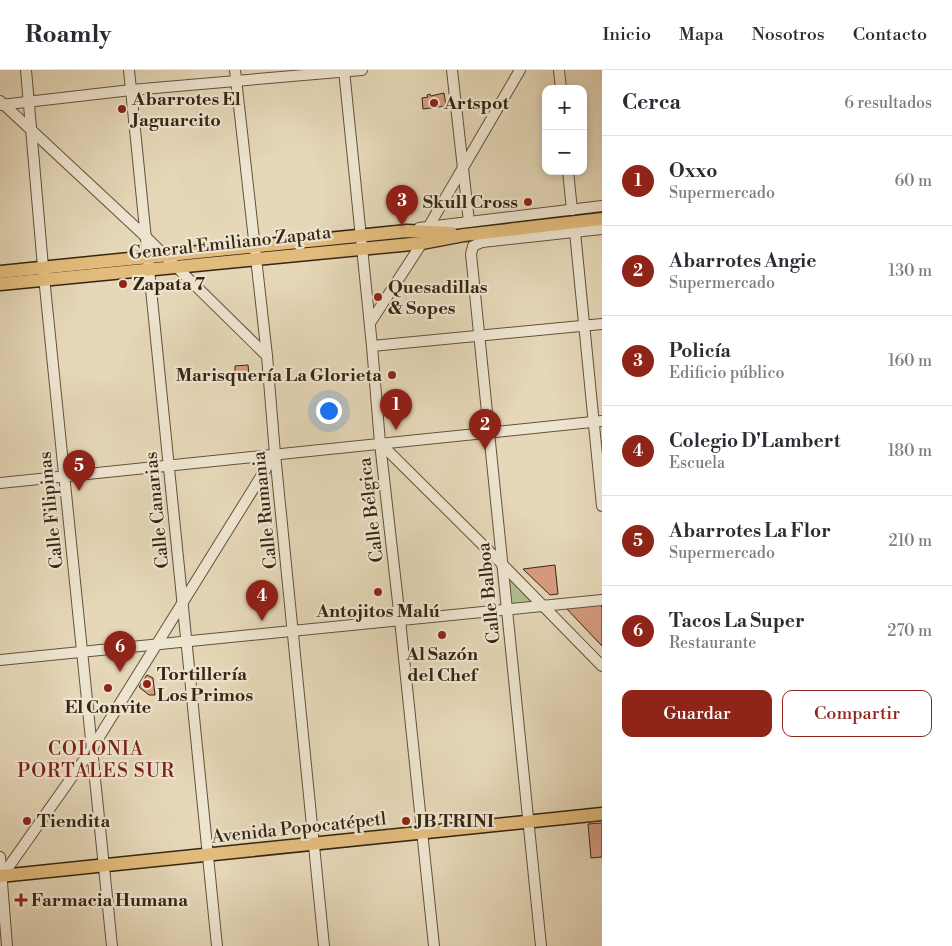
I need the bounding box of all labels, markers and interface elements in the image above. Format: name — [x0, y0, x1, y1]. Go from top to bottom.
text: Roamly — [25, 20, 111, 50]
text: Inicio — [602, 23, 651, 46]
text: Mapa — [679, 23, 724, 46]
text: Nosotros — [752, 23, 825, 46]
text: Contacto — [853, 23, 927, 46]
map controls — [542, 85, 587, 175]
button: + — [542, 85, 587, 130]
place label: Abarrotes El Jaguarcito — [129, 88, 241, 132]
text: Cerca — [622, 90, 681, 116]
place label: Artspot — [443, 92, 509, 115]
text: 6 resultados — [844, 93, 932, 113]
marker: Artspot — [428, 97, 440, 109]
marker: Abarrotes El Jaguarcito — [116, 103, 128, 115]
button: − — [542, 130, 587, 175]
text: Oxxo — [669, 159, 717, 183]
text: 1 — [634, 171, 642, 191]
text: 60 m — [894, 171, 932, 191]
text: Supermercado — [669, 183, 775, 203]
pin: 3 — [386, 185, 418, 226]
place label: Skull Cross — [423, 191, 518, 214]
marker: Skull Cross — [522, 196, 534, 208]
street label: General Emiliano Zapata — [128, 221, 333, 265]
text: Abarrotes Angie — [669, 249, 816, 273]
text: 2 — [633, 261, 643, 281]
text: 130 m — [888, 261, 932, 281]
place label: Zapata 7 — [133, 273, 206, 296]
text: Supermercado — [669, 273, 775, 293]
place label: Quesadillas & Sopes — [388, 276, 488, 320]
marker: Zapata 7 — [117, 278, 129, 290]
marker: Quesadillas & Sopes — [372, 291, 384, 303]
text: Policía — [669, 339, 731, 363]
text: 3 — [633, 351, 643, 371]
text: 160 m — [888, 351, 932, 371]
text: Edificio público — [669, 363, 784, 383]
place label: Marisquería La Glorieta — [175, 364, 382, 387]
marker: Marisquería La Glorieta — [386, 369, 398, 381]
pin: 1 — [380, 389, 412, 430]
your location — [316, 398, 342, 424]
pin: 2 — [469, 409, 501, 450]
text: Colegio D'Lambert — [669, 429, 840, 453]
text: 4 — [633, 441, 643, 461]
text: 180 m — [888, 441, 932, 461]
street label: Calle Rumania — [247, 449, 283, 570]
street label: Calle Filipinas — [33, 450, 69, 570]
pin: 5 — [63, 450, 95, 491]
street label: Calle Canarias — [139, 450, 175, 570]
text: Escuela — [669, 453, 725, 473]
street label: Calle Bélgica — [353, 455, 389, 564]
text: Abarrotes La Flor — [669, 519, 831, 543]
text: 5 — [633, 531, 643, 551]
text: 210 m — [888, 531, 932, 551]
street label: Calle Balboa — [472, 540, 506, 645]
text: Supermercado — [669, 543, 775, 563]
pin: 4 — [246, 580, 278, 621]
marker: Antojitos Malú — [372, 586, 384, 598]
place label: Antojitos Malú — [315, 600, 440, 623]
text: Tacos La Super — [669, 609, 805, 633]
text: 6 — [633, 621, 643, 641]
text: 270 m — [887, 621, 932, 641]
marker: Al Sazón del Chef — [436, 629, 448, 641]
pin: 6 — [104, 631, 136, 672]
text: Restaurante — [669, 633, 756, 653]
place label: Al Sazón del Chef — [405, 643, 480, 687]
place label: Tortillería Los Primos — [157, 663, 253, 707]
marker: Tortillería Los Primos — [141, 678, 153, 690]
marker: El Convite — [102, 682, 114, 694]
button: Guardar — [622, 690, 772, 737]
button: Compartir — [782, 690, 932, 737]
place label: El Convite — [65, 696, 152, 719]
district label: COLONIA PORTALES SUR — [17, 737, 175, 783]
street label: Avenida Popocatépetl — [209, 807, 388, 849]
place label: Tiendita — [37, 810, 110, 833]
place label: JB TRINI — [413, 810, 494, 833]
marker: Tiendita — [21, 815, 33, 827]
marker: JB TRINI — [400, 815, 412, 827]
place label: Farmacia Humana — [31, 889, 188, 912]
marker: Farmacia Humana — [15, 894, 27, 906]

